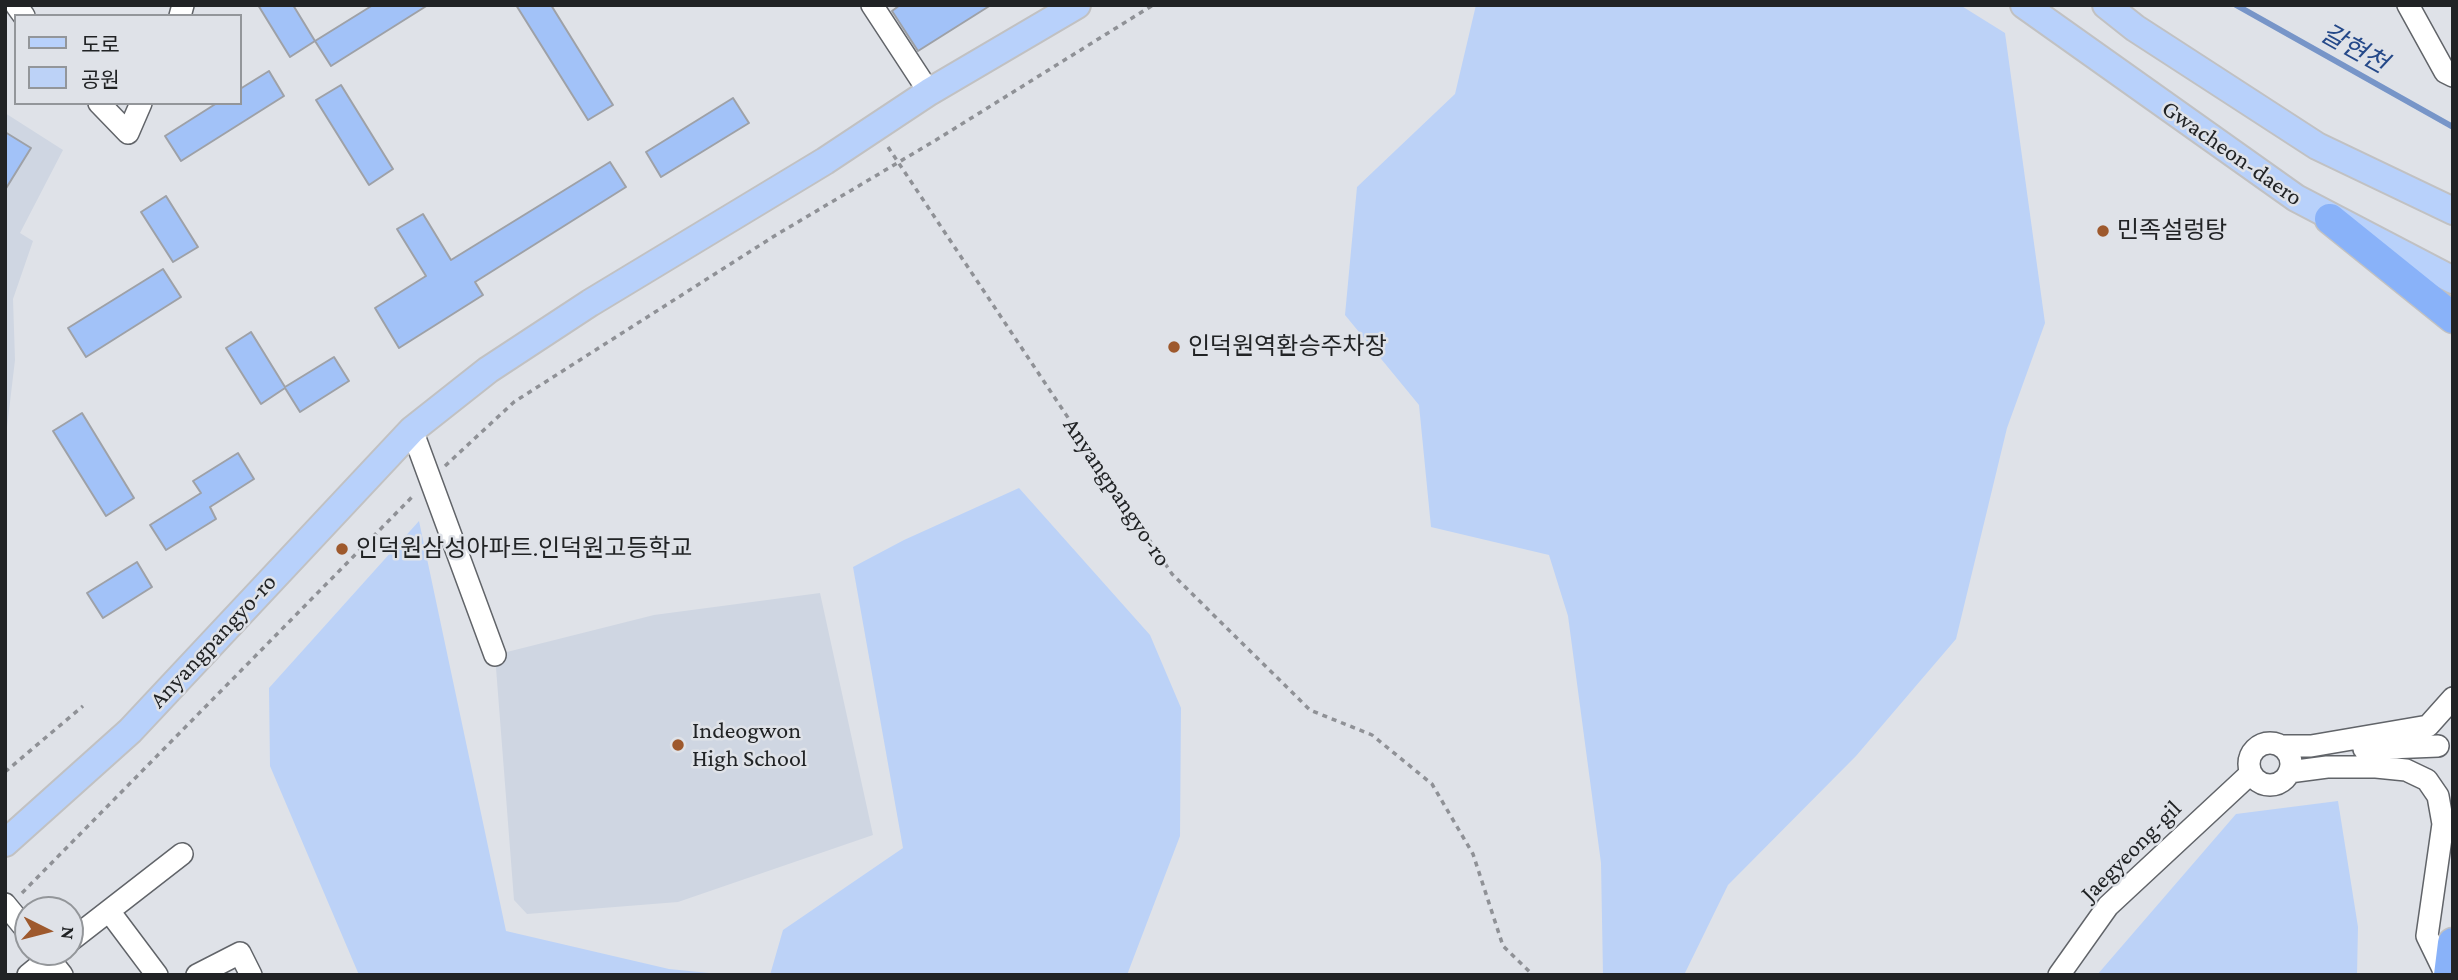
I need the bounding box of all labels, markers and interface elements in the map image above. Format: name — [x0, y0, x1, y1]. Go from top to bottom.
legend — [14, 14, 242, 105]
water label: 갈현천 — [2315, 18, 2393, 80]
text: 도로 — [81, 33, 120, 57]
text: 공원 — [81, 68, 120, 92]
street label: Gwacheon-daero — [2156, 94, 2308, 212]
place label: 민족설렁탕 — [2117, 217, 2227, 245]
marker: 민족설렁탕 — [2095, 223, 2111, 239]
place label: 인덕원역환승주차장 — [1188, 333, 1387, 361]
marker: 인덕원역환승주차장 — [1166, 339, 1182, 355]
street label: Anyangpangyo-ro — [1057, 412, 1177, 572]
place label: 인덕원삼성아파트.인덕원고등학교 — [356, 535, 693, 563]
marker: 인덕원삼성아파트.인덕원고등학교 — [334, 541, 350, 557]
street label: Anyangpangyo-ro — [143, 568, 283, 714]
place label: Indeogwon High School — [692, 717, 807, 773]
marker: Indeogwon High School — [670, 737, 686, 753]
street label: Jaegyeong-gil — [2075, 795, 2187, 907]
north arrow — [14, 896, 84, 966]
text: N — [57, 925, 80, 941]

